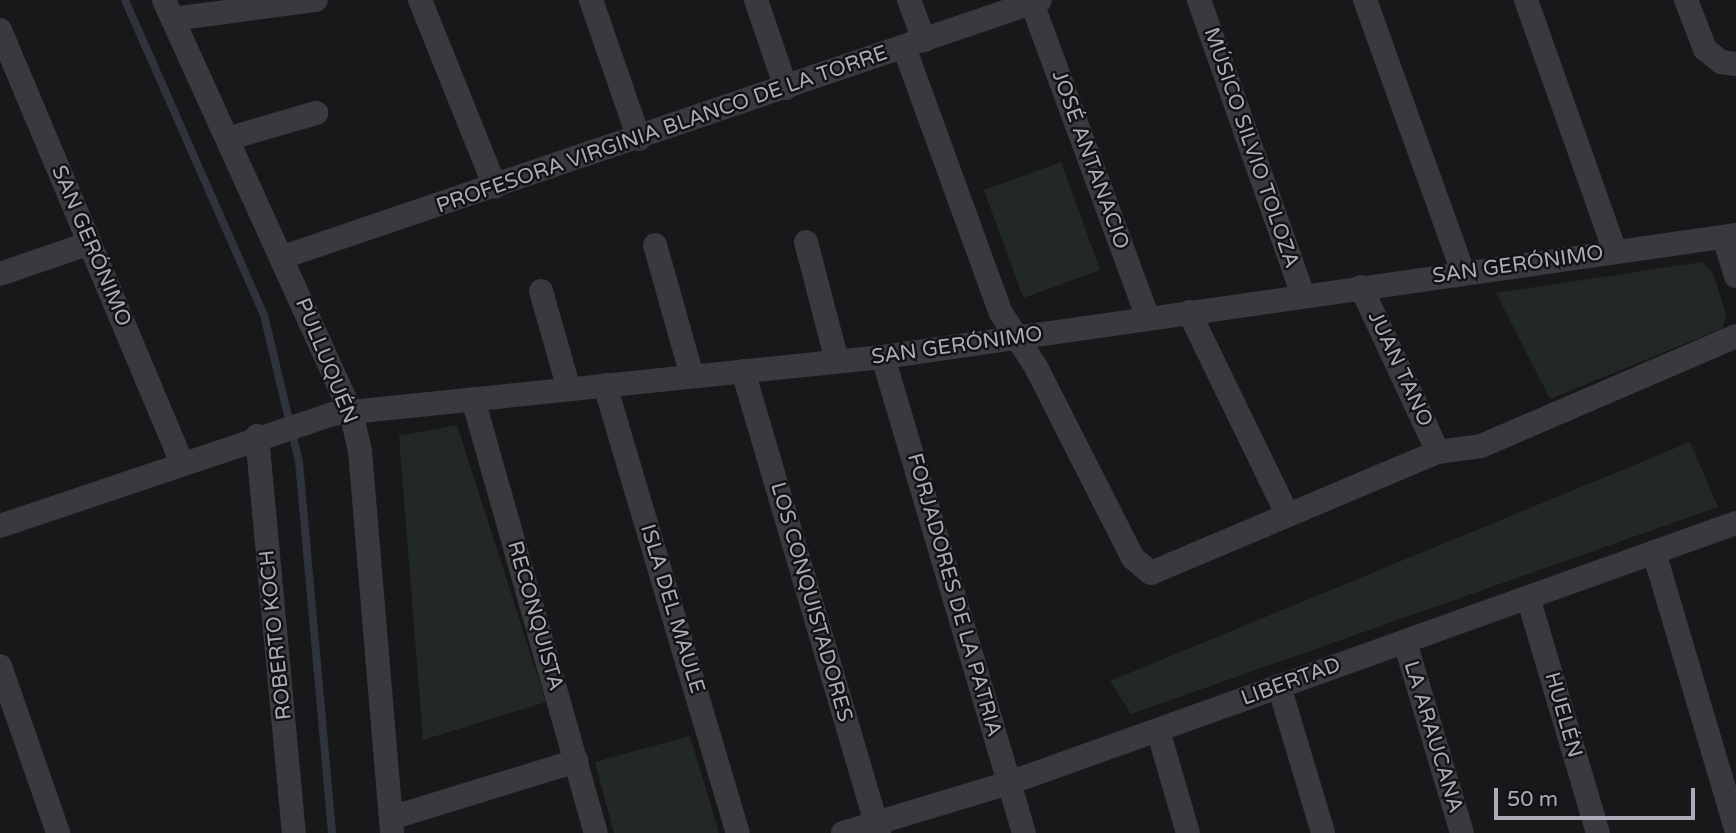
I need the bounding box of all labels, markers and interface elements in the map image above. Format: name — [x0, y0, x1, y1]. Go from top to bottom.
street label: MÚSICO SILVIO TOLOZA — [1198, 25, 1304, 271]
street label: PROFESORA VIRGINIA BLANCO DE LA TORRE — [433, 41, 891, 219]
street label: JOSÉ ANTANACIO — [1046, 67, 1134, 253]
street label: SAN GERÓNIMO — [46, 162, 136, 330]
street label: SAN GERÓNIMO — [1431, 241, 1605, 289]
street label: PULLUQUÉN — [289, 295, 363, 427]
street label: JUAN TANO — [1362, 307, 1438, 431]
street label: SAN GERÓNIMO — [870, 322, 1044, 370]
street label: FORJADORES DE LA PATRIA — [901, 450, 1007, 740]
street label: LOS CONQUISTADORES — [765, 479, 857, 725]
street label: ISLA DEL MAULE — [634, 521, 710, 697]
street label: RECONQUISTA — [502, 538, 568, 694]
street label: ROBERTO KOCH — [255, 549, 297, 721]
street label: LIBERTAD — [1238, 652, 1344, 712]
street label: LA ARAUCANA — [1398, 658, 1468, 816]
street label: HUELÉN — [1539, 669, 1587, 761]
scale bar — [1498, 774, 1699, 818]
text: 50 m — [1507, 787, 1558, 812]

